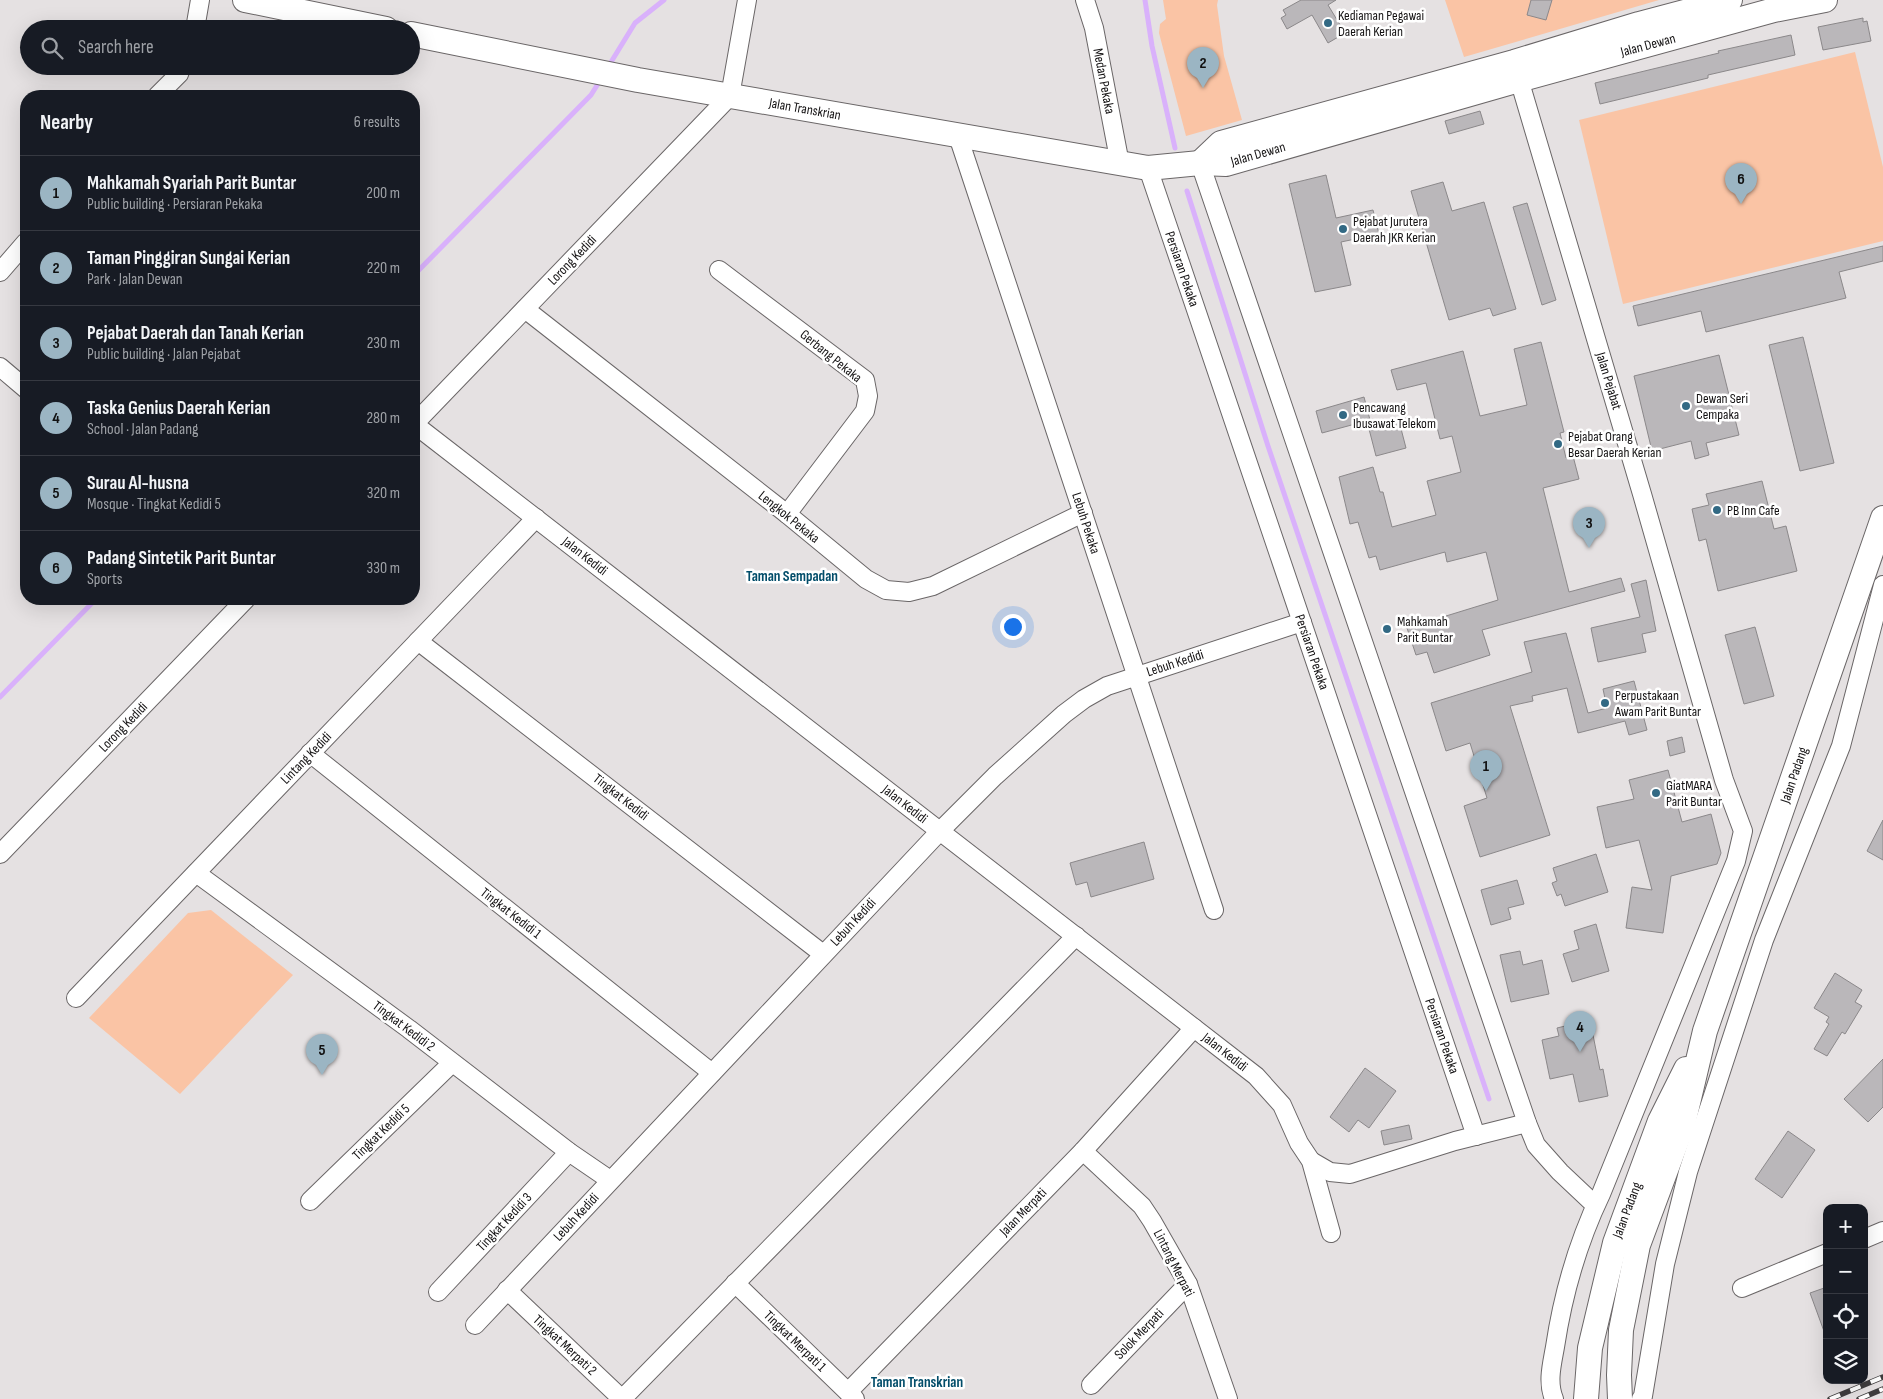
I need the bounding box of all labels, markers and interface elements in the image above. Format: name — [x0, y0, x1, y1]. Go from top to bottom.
place label: Kediaman Pegawai Daerah Kerian — [1338, 7, 1424, 40]
marker: Kediaman Pegawai Daerah Kerian — [1322, 17, 1334, 29]
search box — [20, 20, 420, 75]
street label: Jalan Dewan — [1618, 30, 1677, 61]
icon: search — [38, 34, 66, 62]
text: Search here — [78, 36, 154, 59]
street label: Medan Pekaka — [1089, 47, 1119, 115]
pin: 2 — [1187, 47, 1219, 88]
street label: Jalan Transkrian — [767, 94, 842, 124]
text: Nearby — [40, 110, 93, 135]
text: 6 results — [354, 113, 400, 132]
street label: Jalan Dewan — [1228, 138, 1287, 170]
pin: 6 — [1725, 163, 1757, 204]
text: Mahkamah Syariah Parit Buntar — [87, 172, 296, 195]
text: 1 — [53, 184, 59, 203]
text: 200 m — [366, 184, 400, 203]
text: Public building · Persiaran Pekaka — [87, 195, 263, 214]
place label: Pejabat Jurutera Daerah JKR Kerian — [1353, 213, 1436, 246]
marker: Pejabat Jurutera Daerah JKR Kerian — [1337, 223, 1349, 235]
street label: Persiaran Pekaka — [1161, 229, 1203, 309]
street label: Lorong Kedidi — [544, 231, 600, 289]
text: Taman Pinggiran Sungai Kerian — [87, 247, 290, 270]
text: 2 — [52, 259, 60, 278]
text: 220 m — [367, 259, 400, 278]
text: Park · Jalan Dewan — [87, 270, 183, 289]
text: Pejabat Daerah dan Tanah Kerian — [87, 322, 304, 345]
street label: Gerbang Pekaka — [797, 326, 865, 386]
text: 3 — [52, 334, 60, 353]
text: 230 m — [367, 334, 400, 353]
text: Public building · Jalan Pejabat — [87, 345, 241, 364]
street label: Jalan Pejabat — [1592, 349, 1626, 412]
place label: Dewan Seri Cempaka — [1696, 390, 1748, 423]
text: Taska Genius Daerah Kerian — [87, 397, 270, 420]
place label: Pencawang Ibusawat Telekom — [1353, 399, 1436, 432]
marker: Dewan Seri Cempaka — [1680, 400, 1692, 412]
text: 4 — [52, 409, 60, 428]
text: 280 m — [366, 409, 400, 428]
marker: Pencawang Ibusawat Telekom — [1337, 409, 1349, 421]
text: School · Jalan Padang — [87, 420, 198, 439]
place label: Pejabat Orang Besar Daerah Kerian — [1568, 428, 1661, 461]
marker: Pejabat Orang Besar Daerah Kerian — [1552, 438, 1564, 450]
text: Surau Al-husna — [87, 472, 189, 495]
text: 5 — [52, 484, 60, 503]
text: 320 m — [367, 484, 400, 503]
street label: Lengkok Pekaka — [755, 487, 823, 547]
street label: Lebuh Pekaka — [1068, 490, 1104, 556]
text: Mosque · Tingkat Kedidi 5 — [87, 495, 221, 514]
place label: PB Inn Cafe — [1727, 502, 1780, 519]
marker: PB Inn Cafe — [1711, 504, 1723, 516]
pin: 3 — [1573, 507, 1605, 548]
street label: Jalan Kedidi — [558, 532, 611, 579]
text: Padang Sintetik Parit Buntar — [87, 547, 276, 570]
text: 6 — [52, 559, 60, 578]
text: 330 m — [367, 559, 400, 578]
district label: Taman Sempadan — [746, 567, 838, 586]
text: Sports — [87, 570, 122, 589]
street label: Persiaran Pekaka — [1291, 612, 1333, 692]
place label: Mahkamah Parit Buntar — [1397, 613, 1453, 646]
your location — [1000, 614, 1026, 640]
marker: Mahkamah Parit Buntar — [1381, 623, 1393, 635]
street label: Lebuh Kedidi — [1144, 646, 1206, 680]
place label: Perpustakaan Awam Parit Buntar — [1614, 687, 1701, 720]
marker: Perpustakaan Awam Parit Buntar — [1599, 697, 1611, 709]
street label: Lorong Kedidi — [95, 698, 151, 756]
street label: Lintang Kedidi — [277, 728, 335, 788]
street label: Jalan Padang — [1776, 744, 1812, 806]
pin: 1 — [1470, 750, 1502, 791]
street label: Tingkat Kedidi — [590, 770, 652, 824]
place label: GiatMARA Parit Buntar — [1666, 777, 1722, 810]
street label: Jalan Kedidi — [878, 780, 931, 827]
marker: GiatMARA Parit Buntar — [1650, 787, 1662, 799]
street label: Tingkat Kedidi 1 — [477, 884, 545, 942]
street label: Lebuh Kedidi — [827, 895, 879, 949]
street label: Persiaran Pekaka — [1421, 996, 1463, 1076]
street label: Tingkat Kedidi 2 — [369, 997, 439, 1055]
pin: 4 — [1564, 1011, 1596, 1052]
street label: Jalan Kedidi — [1198, 1028, 1251, 1075]
pin: 5 — [306, 1034, 338, 1075]
street label: Tingkat Kedidi 5 — [349, 1100, 414, 1164]
street label: Jalan Padang — [1608, 1179, 1646, 1241]
street label: Jalan Merpati — [995, 1184, 1050, 1240]
street label: Tingkat Kedidi 3 — [473, 1189, 535, 1255]
street label: Lebuh Kedidi — [550, 1190, 602, 1244]
map controls — [1823, 1204, 1868, 1384]
button: + — [1823, 1204, 1868, 1249]
street label: Lintang Merpati — [1150, 1226, 1198, 1300]
button: − — [1823, 1249, 1868, 1294]
button: locate — [1823, 1294, 1868, 1339]
street label: Solok Merpati — [1111, 1305, 1167, 1363]
street label: Tingkat Merpati 1 — [760, 1307, 830, 1375]
street label: Tingkat Merpati 2 — [530, 1311, 601, 1379]
button: layers — [1823, 1339, 1868, 1384]
district label: Taman Transkrian — [871, 1373, 963, 1392]

